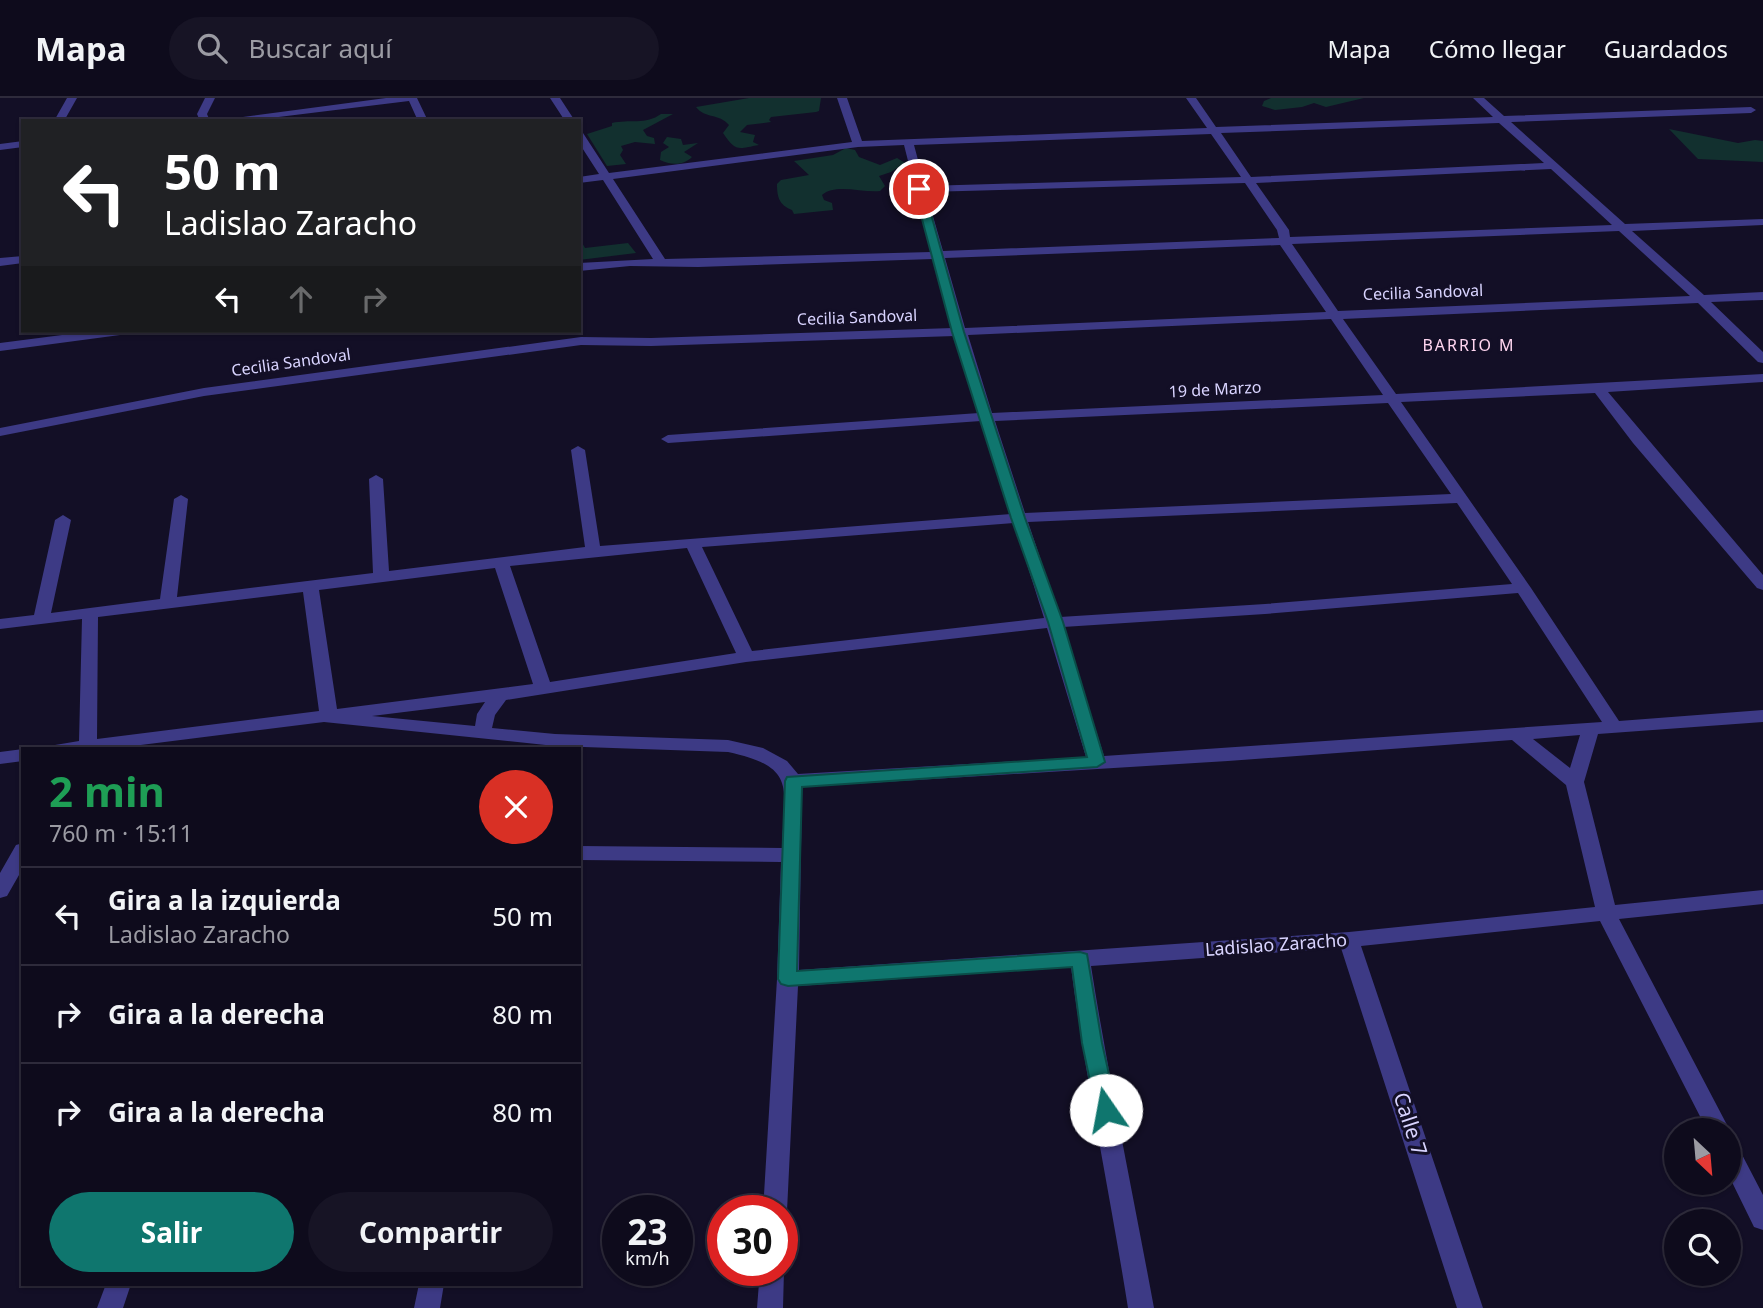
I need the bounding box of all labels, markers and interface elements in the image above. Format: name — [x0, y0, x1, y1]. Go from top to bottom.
search box — [169, 17, 659, 80]
text: Mapa — [35, 26, 127, 71]
icon: search — [193, 29, 231, 67]
text: Buscar aquí — [249, 30, 392, 66]
text: Mapa — [1327, 32, 1391, 65]
text: Cómo llegar — [1429, 32, 1566, 65]
text: Guardados — [1604, 32, 1728, 65]
text: 50 m — [164, 138, 281, 204]
icon: left — [49, 147, 140, 238]
pin — [889, 159, 949, 219]
icon: arrive — [900, 170, 938, 208]
text: Ladislao Zaracho — [164, 201, 417, 244]
street label: Cecilia Sandoval — [1362, 279, 1484, 305]
icon: left — [209, 280, 247, 318]
icon: ahead — [282, 280, 320, 318]
icon: right — [355, 280, 393, 318]
street label: Cecilia Sandoval — [796, 304, 918, 330]
district label: BARRIO M — [1422, 334, 1516, 356]
street label: Cecilia Sandoval — [230, 343, 352, 381]
street label: 19 de Marzo — [1168, 376, 1262, 402]
text: 2 min — [49, 762, 165, 819]
button: close — [479, 770, 553, 844]
text: 760 m · 15:11 — [49, 817, 193, 849]
text: Gira a la izquierda — [108, 882, 341, 918]
icon: left — [49, 897, 87, 935]
text: 50 m — [492, 898, 553, 934]
text: Ladislao Zaracho — [108, 918, 290, 950]
street label: Ladislao Zaracho — [1204, 927, 1348, 961]
icon: right — [49, 995, 87, 1033]
text: Gira a la derecha — [108, 996, 325, 1032]
text: 80 m — [492, 996, 553, 1032]
position arrow — [1069, 1073, 1143, 1147]
street label: Calle 7 — [1388, 1088, 1434, 1159]
icon: right — [49, 1093, 87, 1131]
text: Gira a la derecha — [108, 1094, 325, 1130]
text: 80 m — [492, 1094, 553, 1130]
north arrow — [1664, 1118, 1741, 1195]
map controls — [1664, 1118, 1741, 1286]
button: Salir — [49, 1192, 294, 1272]
button: Compartir — [308, 1192, 553, 1272]
speed limit sign: 30 — [707, 1195, 798, 1286]
text: 23 — [627, 1208, 668, 1255]
button: search — [1664, 1209, 1741, 1286]
text: km/h — [625, 1246, 670, 1270]

